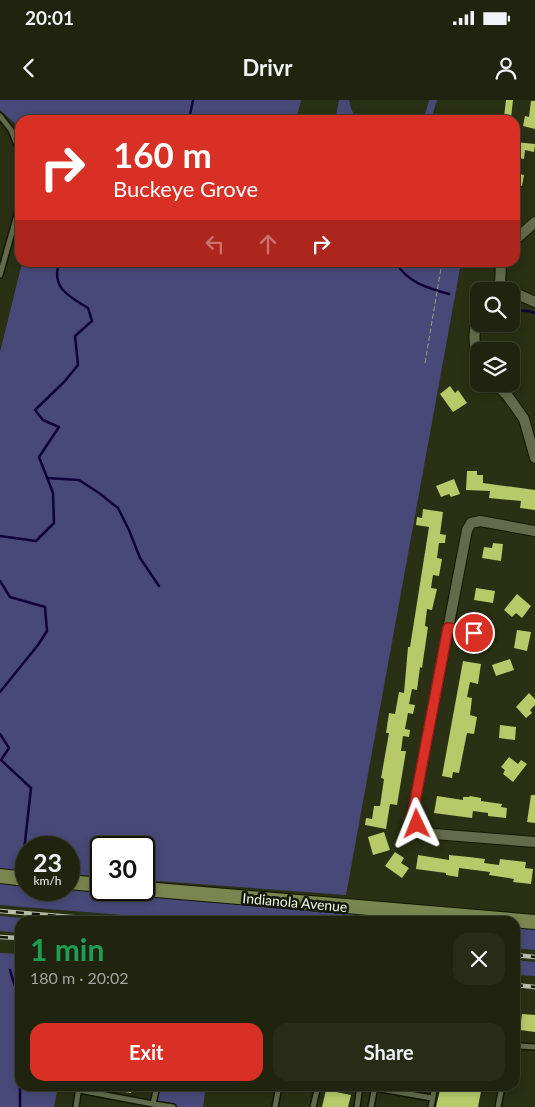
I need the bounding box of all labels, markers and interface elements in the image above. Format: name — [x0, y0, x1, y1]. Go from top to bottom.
text: 20:01 — [25, 6, 74, 29]
icon: back — [15, 54, 43, 82]
text: Drivr — [242, 54, 293, 81]
icon: person — [492, 54, 520, 82]
text: 160 m — [113, 133, 212, 175]
icon: right — [30, 135, 95, 200]
text: Buckeye Grove — [113, 175, 258, 202]
icon: left — [201, 230, 229, 258]
icon: ahead — [254, 230, 282, 258]
icon: right — [307, 230, 335, 258]
map controls — [470, 282, 520, 392]
button: search — [470, 282, 520, 332]
button: layers — [470, 342, 520, 392]
pin — [453, 612, 495, 654]
icon: arrive — [460, 619, 488, 647]
position arrow — [390, 797, 442, 849]
speed limit sign: 30 — [90, 836, 155, 901]
text: 23 — [33, 847, 62, 877]
text: km/h — [33, 873, 62, 888]
street label: Indianola Avenue — [242, 889, 348, 915]
text: 1 min — [30, 931, 104, 967]
button: close — [453, 933, 505, 985]
text: 180 m · 20:02 — [30, 968, 129, 987]
button: Exit — [30, 1023, 263, 1081]
button: Share — [273, 1023, 505, 1081]

